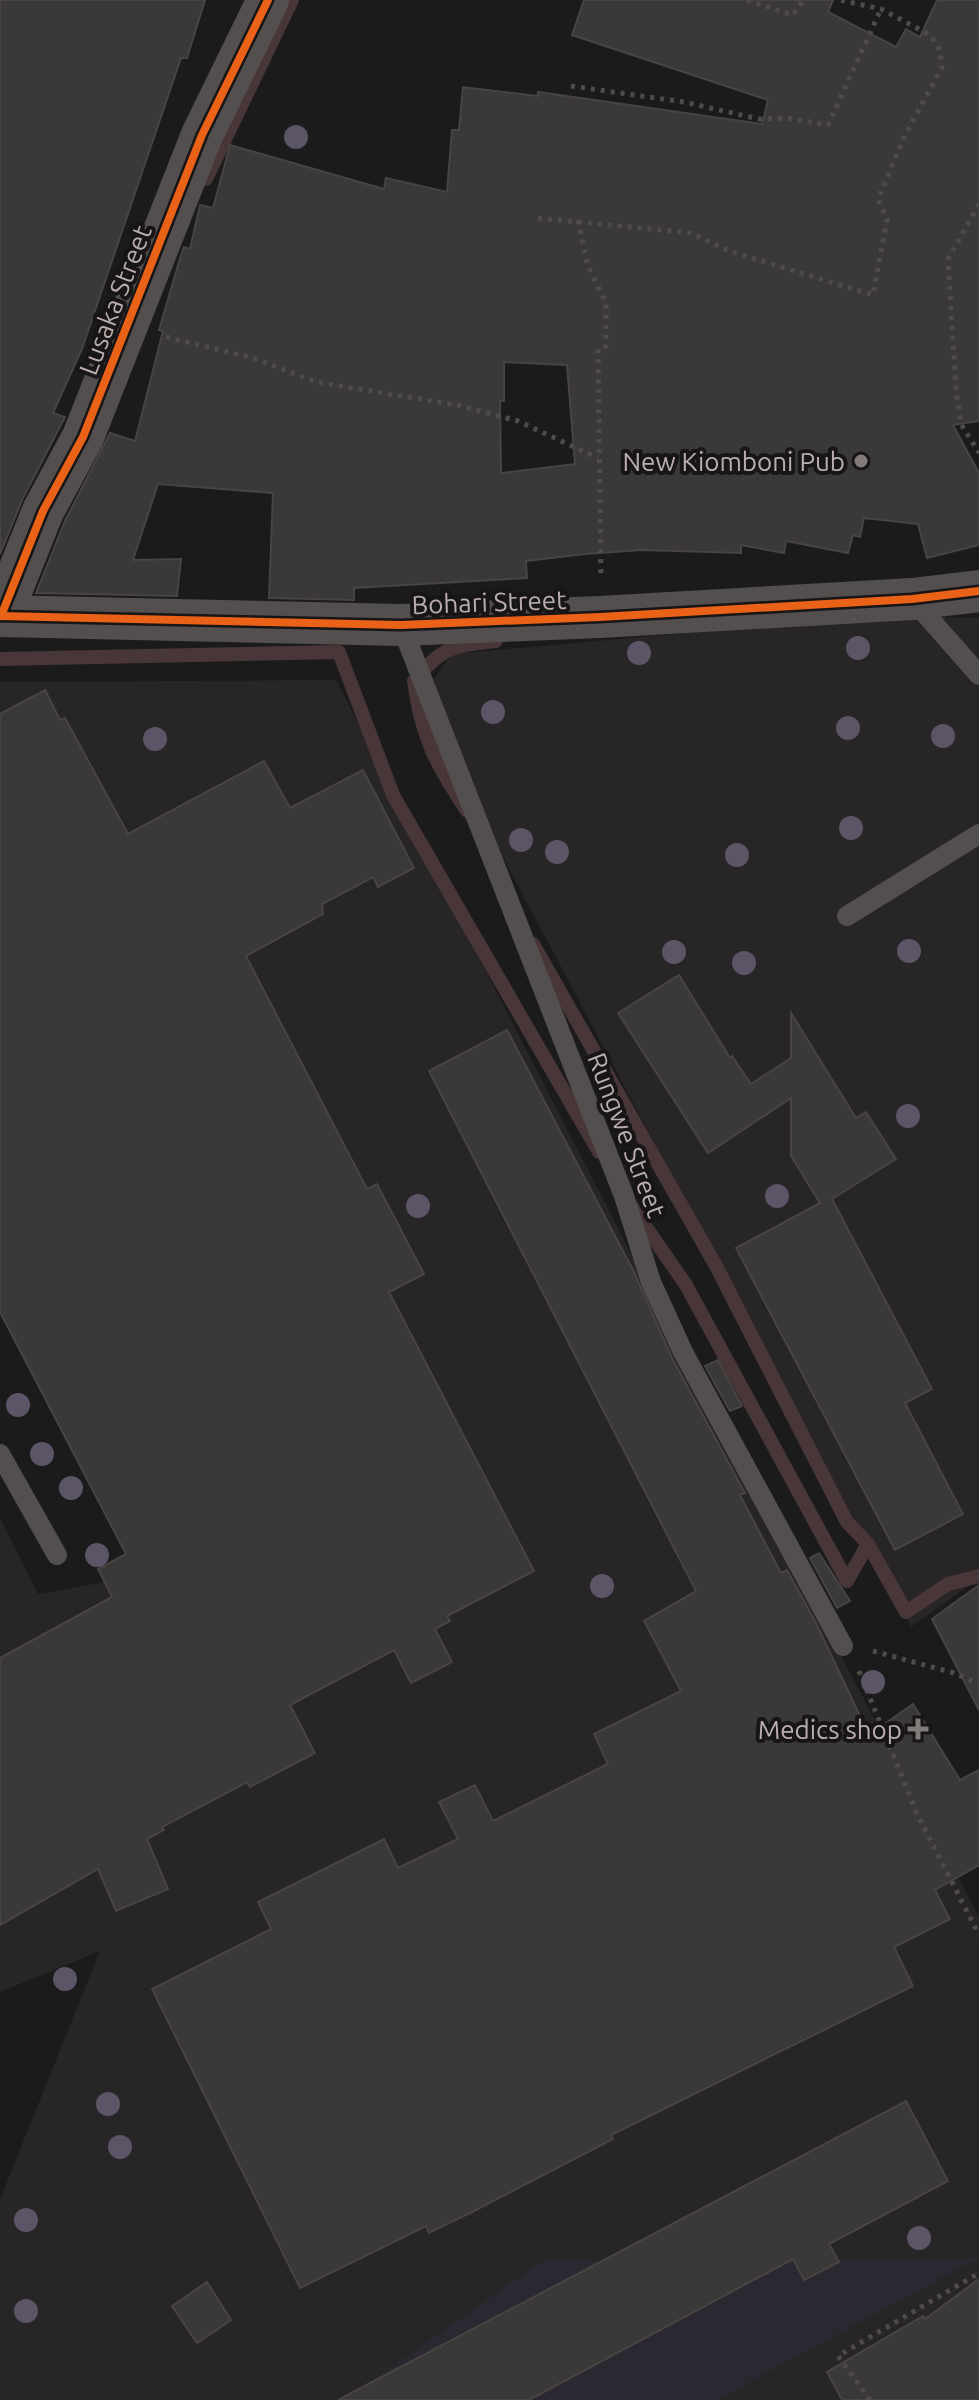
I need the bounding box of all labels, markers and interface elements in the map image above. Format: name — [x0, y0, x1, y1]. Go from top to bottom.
street label: Lusaka Street — [73, 221, 157, 379]
place label: New Kiomboni Pub — [622, 447, 845, 476]
marker: New Kiomboni Pub — [852, 452, 870, 470]
street label: Bohari Street — [411, 585, 567, 619]
street label: Rungwe Street — [582, 1049, 672, 1221]
place label: Medics shop — [758, 1715, 902, 1744]
marker: Medics shop — [909, 1720, 927, 1738]

